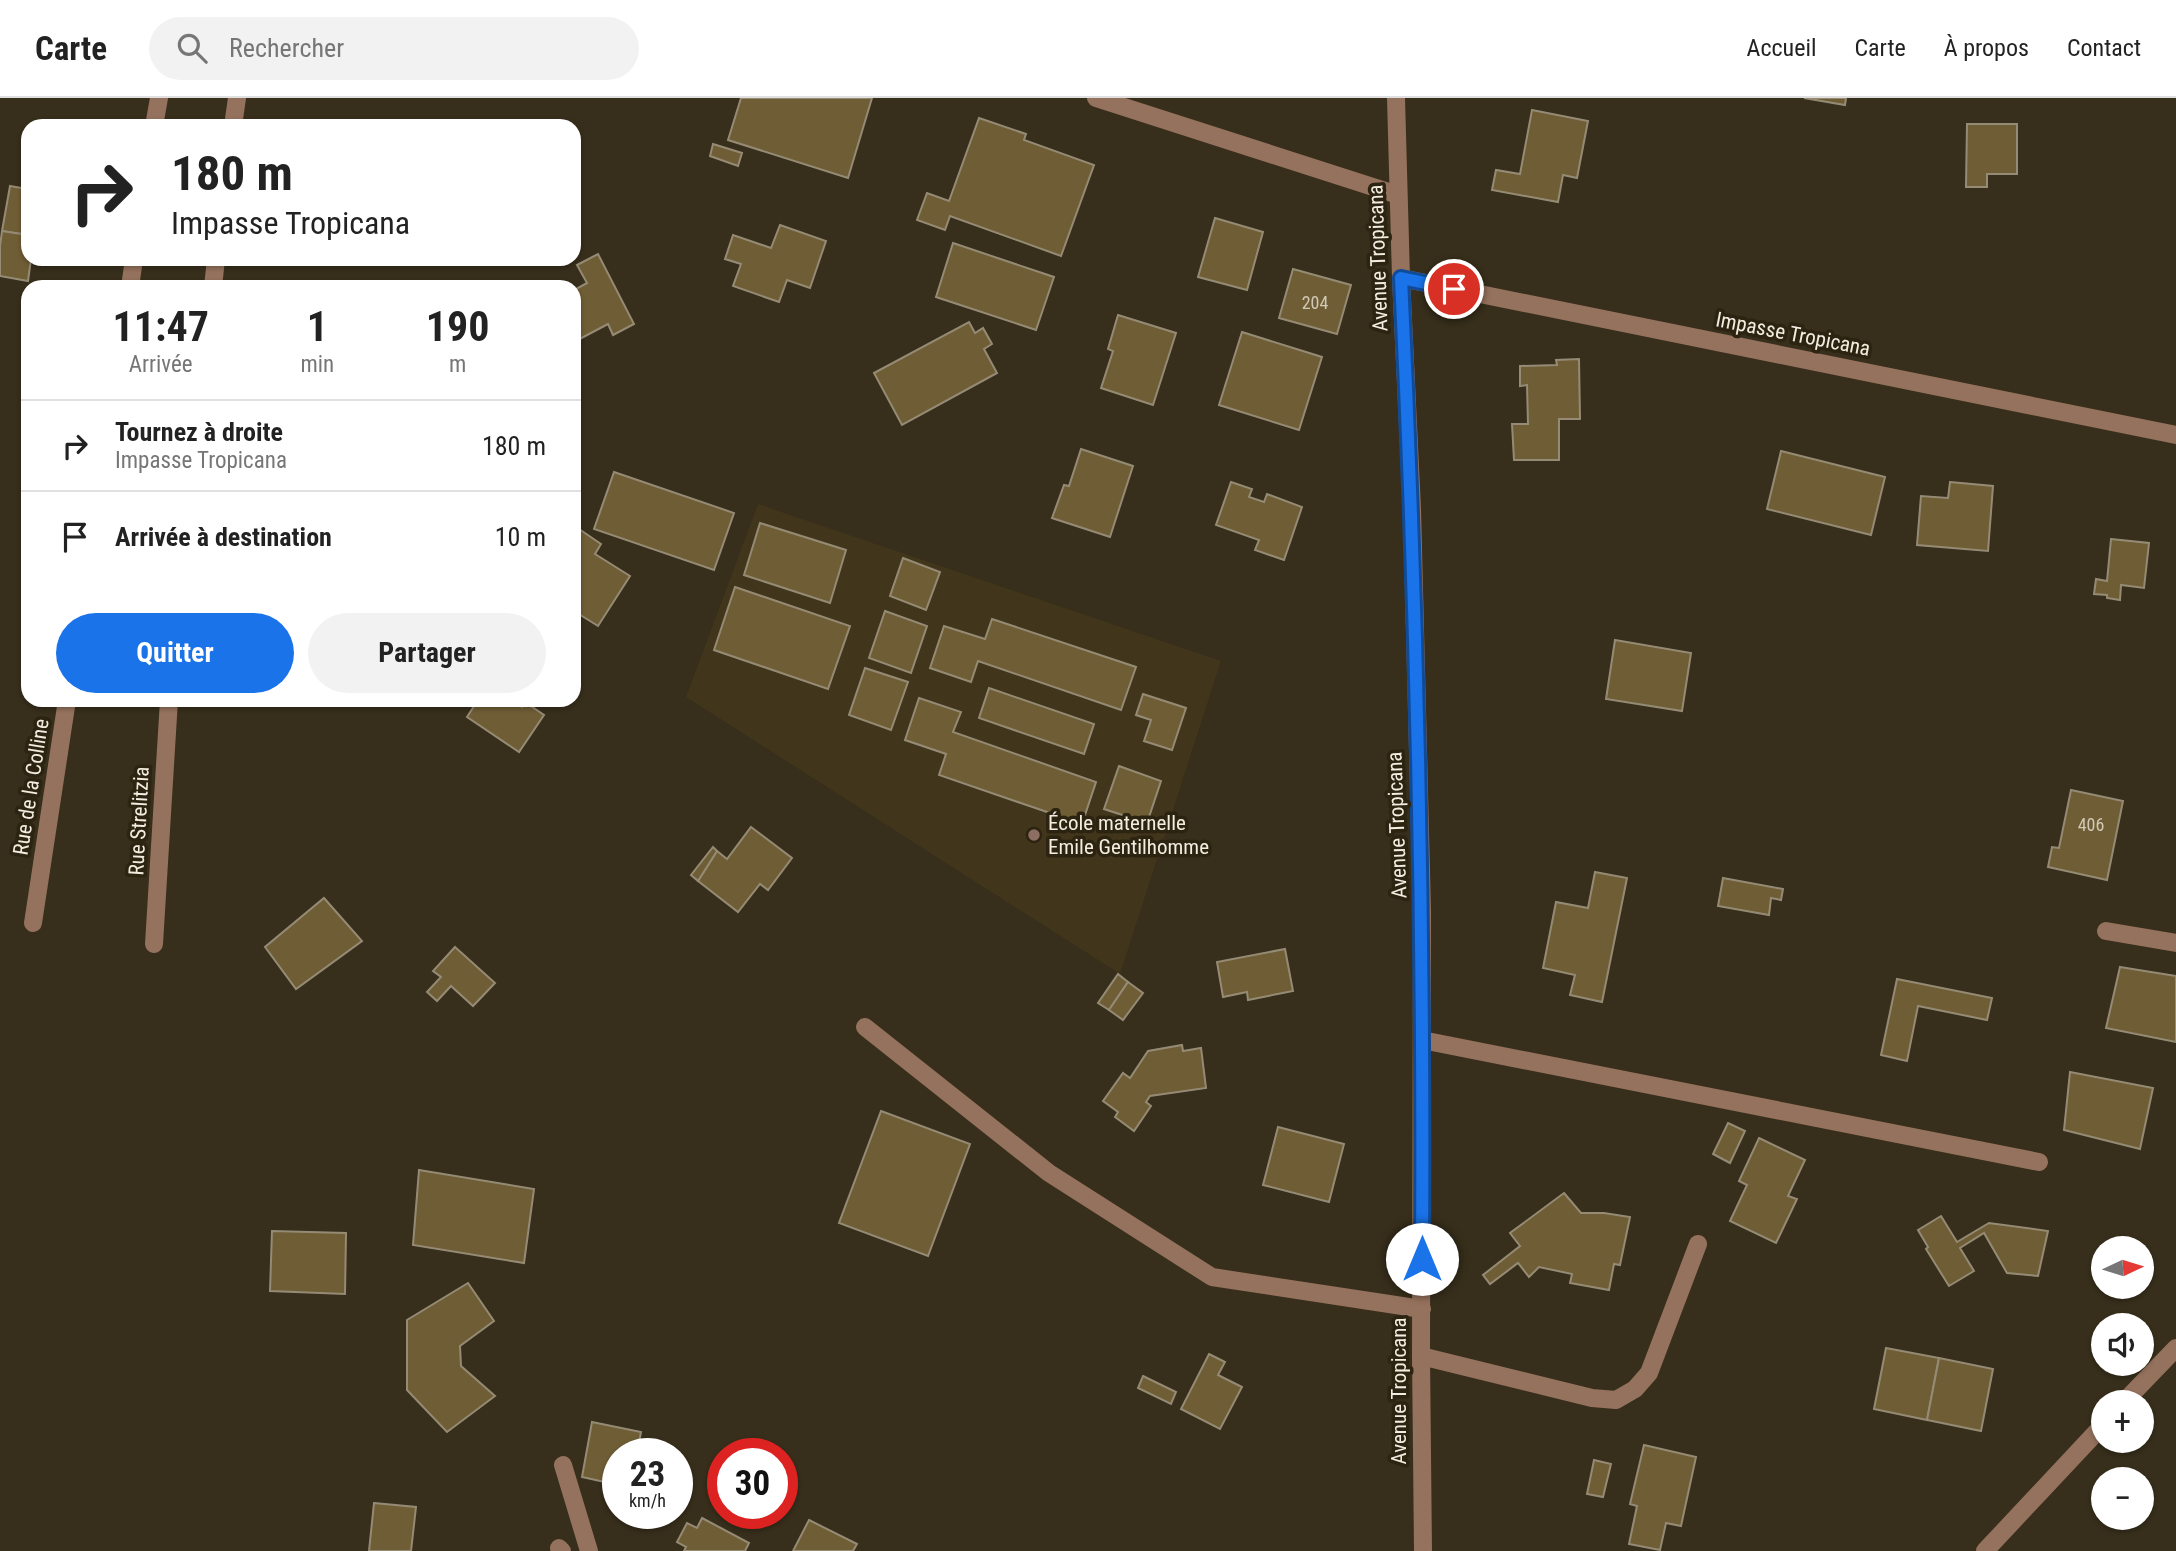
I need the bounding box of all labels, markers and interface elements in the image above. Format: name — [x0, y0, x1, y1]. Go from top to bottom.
search box — [149, 17, 639, 80]
text: Carte — [35, 29, 107, 68]
icon: search — [173, 29, 211, 67]
text: Rechercher — [229, 33, 344, 63]
text: Accueil — [1747, 34, 1816, 62]
text: Carte — [1854, 34, 1906, 62]
text: À propos — [1944, 34, 2029, 62]
text: Contact — [2067, 34, 2141, 62]
text: 180 m — [171, 145, 293, 202]
icon: right — [56, 147, 147, 238]
street label: Avenue Tropicana — [1363, 184, 1393, 332]
text: Impasse Tropicana — [171, 204, 410, 242]
pin — [1424, 259, 1484, 319]
icon: arrive — [1435, 270, 1473, 308]
house number: 204 — [1302, 292, 1328, 313]
text: 11:47 — [113, 302, 209, 351]
text: 1 — [307, 302, 328, 351]
text: 190 — [426, 302, 489, 351]
street label: Impasse Tropicana — [1714, 307, 1872, 361]
text: Arrivée — [129, 351, 193, 378]
text: min — [300, 351, 334, 378]
text: m — [449, 351, 466, 378]
text: Tournez à droite — [115, 417, 283, 447]
icon: right — [56, 427, 94, 465]
text: 180 m — [482, 431, 546, 461]
text: Impasse Tropicana — [115, 447, 287, 474]
icon: arrive — [56, 518, 94, 556]
text: Arrivée à destination — [115, 522, 332, 552]
text: 10 m — [495, 522, 546, 552]
button: Quitter — [56, 613, 294, 693]
button: Partager — [308, 613, 546, 693]
street label: Rue de la Colline — [8, 717, 54, 857]
street label: Avenue Tropicana — [1382, 751, 1412, 899]
street label: Rue Strelitzia — [124, 766, 154, 876]
place label: École maternelle Emile Gentilhomme — [1048, 811, 1209, 859]
house number: 406 — [2078, 814, 2104, 835]
marker: École maternelle Emile Gentilhomme — [1026, 827, 1042, 843]
position arrow — [1385, 1222, 1459, 1296]
north arrow — [2091, 1236, 2154, 1298]
map controls — [2091, 1236, 2154, 1530]
button: sound — [2091, 1313, 2154, 1376]
street label: Avenue Tropicana — [1387, 1318, 1411, 1464]
button: + — [2091, 1390, 2154, 1453]
speed limit sign: 30 — [707, 1438, 798, 1529]
text: 23 — [630, 1454, 665, 1495]
button: − — [2091, 1467, 2154, 1530]
text: km/h — [629, 1490, 666, 1511]

